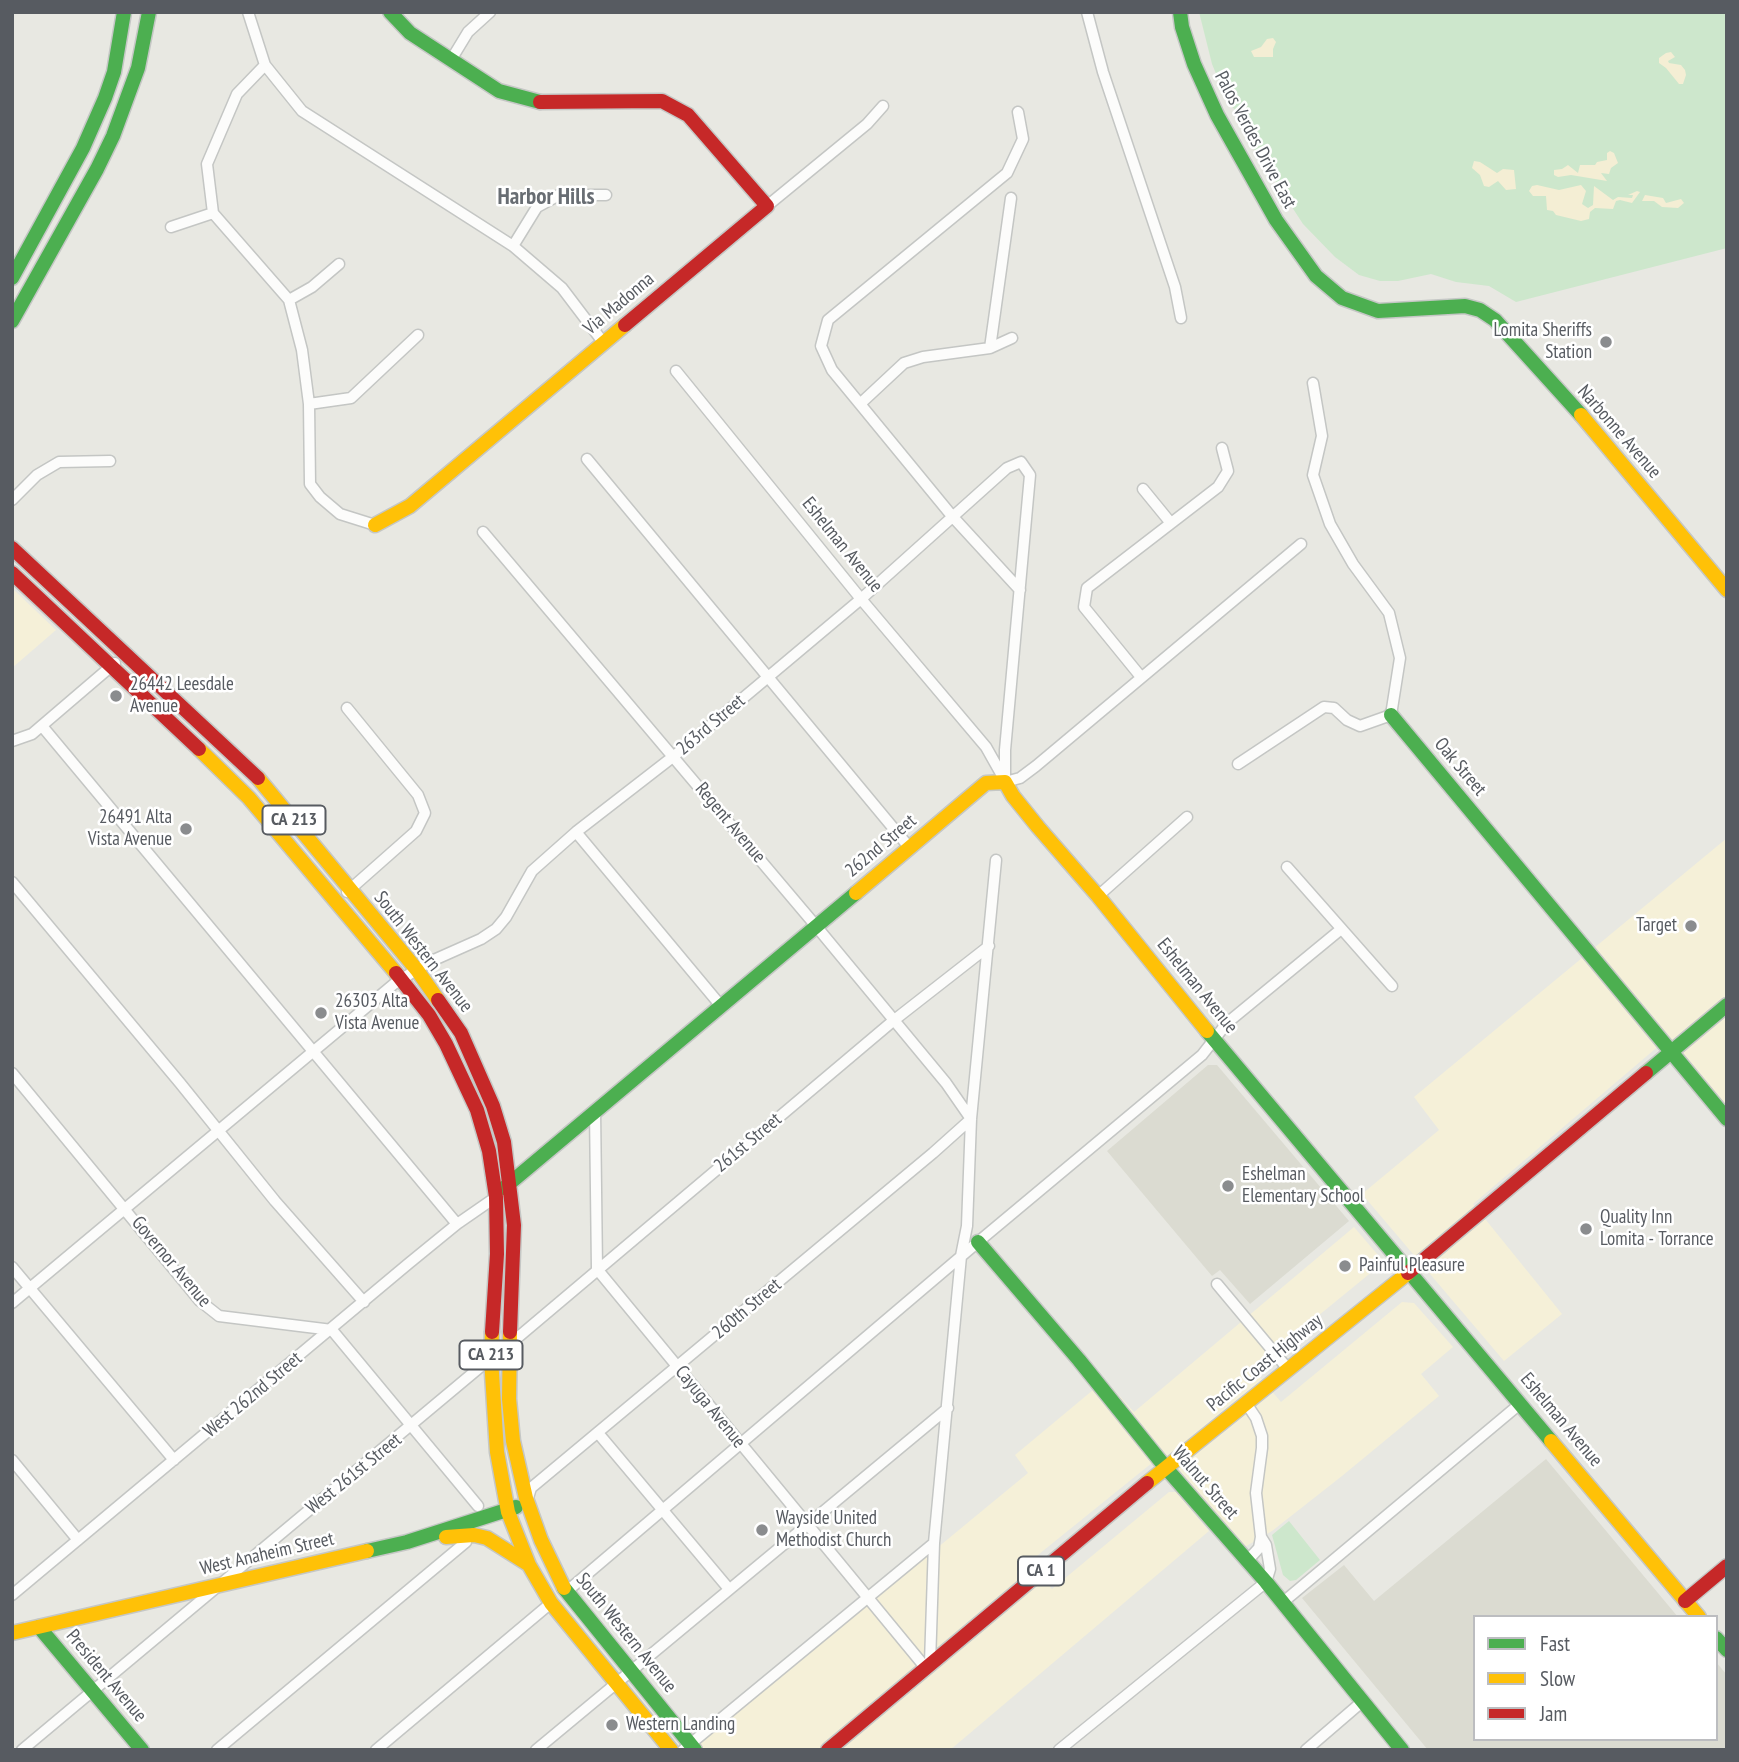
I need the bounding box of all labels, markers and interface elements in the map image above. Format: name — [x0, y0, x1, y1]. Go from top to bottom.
street label: Palos Verdes Drive East — [1209, 67, 1301, 213]
district label: Harbor Hills — [497, 183, 595, 211]
street label: Via Madonna — [579, 268, 659, 340]
place label: Lomita Sheriffs Station — [1494, 320, 1592, 364]
marker: Lomita Sheriffs Station — [1598, 334, 1614, 350]
street label: Narbonne Avenue — [1572, 381, 1666, 483]
street label: Eshelman Avenue — [797, 493, 887, 597]
place label: 26442 Leesdale Avenue — [130, 674, 234, 718]
marker: 26442 Leesdale Avenue — [108, 688, 124, 704]
street label: 263rd Street — [672, 690, 750, 760]
street label: Oak Street — [1429, 733, 1491, 801]
street label: Regent Avenue — [690, 778, 770, 868]
road number: CA 213 — [262, 806, 326, 834]
place label: 26491 Alta Vista Avenue — [88, 807, 172, 851]
street label: 262nd Street — [841, 810, 921, 882]
marker: 26491 Alta Vista Avenue — [178, 821, 194, 837]
street label: South Western Avenue — [369, 887, 477, 1017]
place label: Target — [1636, 915, 1677, 937]
marker: Target — [1683, 918, 1699, 934]
street label: Eshelman Avenue — [1152, 934, 1242, 1038]
place label: 26303 Alta Vista Avenue — [335, 991, 419, 1035]
marker: 26303 Alta Vista Avenue — [313, 1005, 329, 1021]
street label: 261st Street — [710, 1108, 786, 1178]
place label: Eshelman Elementary School — [1242, 1164, 1364, 1208]
marker: Eshelman Elementary School — [1220, 1178, 1236, 1194]
place label: Quality Inn Lomita - Torrance — [1600, 1207, 1714, 1251]
street label: Governor Avenue — [126, 1212, 216, 1312]
marker: Quality Inn Lomita - Torrance — [1578, 1221, 1594, 1237]
place label: Painful Pleasure — [1359, 1255, 1465, 1277]
marker: Painful Pleasure — [1337, 1258, 1353, 1274]
street label: 260th Street — [708, 1274, 786, 1344]
street label: Pacific Coast Highway — [1203, 1309, 1327, 1417]
road number: CA 213 — [460, 1340, 522, 1370]
street label: West 262nd Street — [199, 1347, 307, 1443]
street label: Cayuga Avenue — [670, 1361, 750, 1453]
street label: Eshelman Avenue — [1515, 1368, 1607, 1472]
street label: West 261st Street — [302, 1429, 406, 1519]
street label: Walnut Street — [1167, 1442, 1243, 1524]
place label: Wayside United Methodist Church — [776, 1508, 891, 1552]
marker: Wayside United Methodist Church — [754, 1522, 770, 1538]
street label: West Anaheim Street — [198, 1528, 336, 1580]
road number: CA 1 — [1018, 1556, 1064, 1586]
street label: South Western Avenue — [571, 1569, 681, 1697]
legend — [1473, 1615, 1718, 1741]
street label: President Avenue — [61, 1625, 151, 1727]
text: Fast — [1540, 1630, 1570, 1657]
text: Slow — [1540, 1665, 1575, 1692]
text: Jam — [1540, 1700, 1567, 1727]
place label: Western Landing — [626, 1714, 735, 1736]
marker: Western Landing — [604, 1717, 620, 1733]

